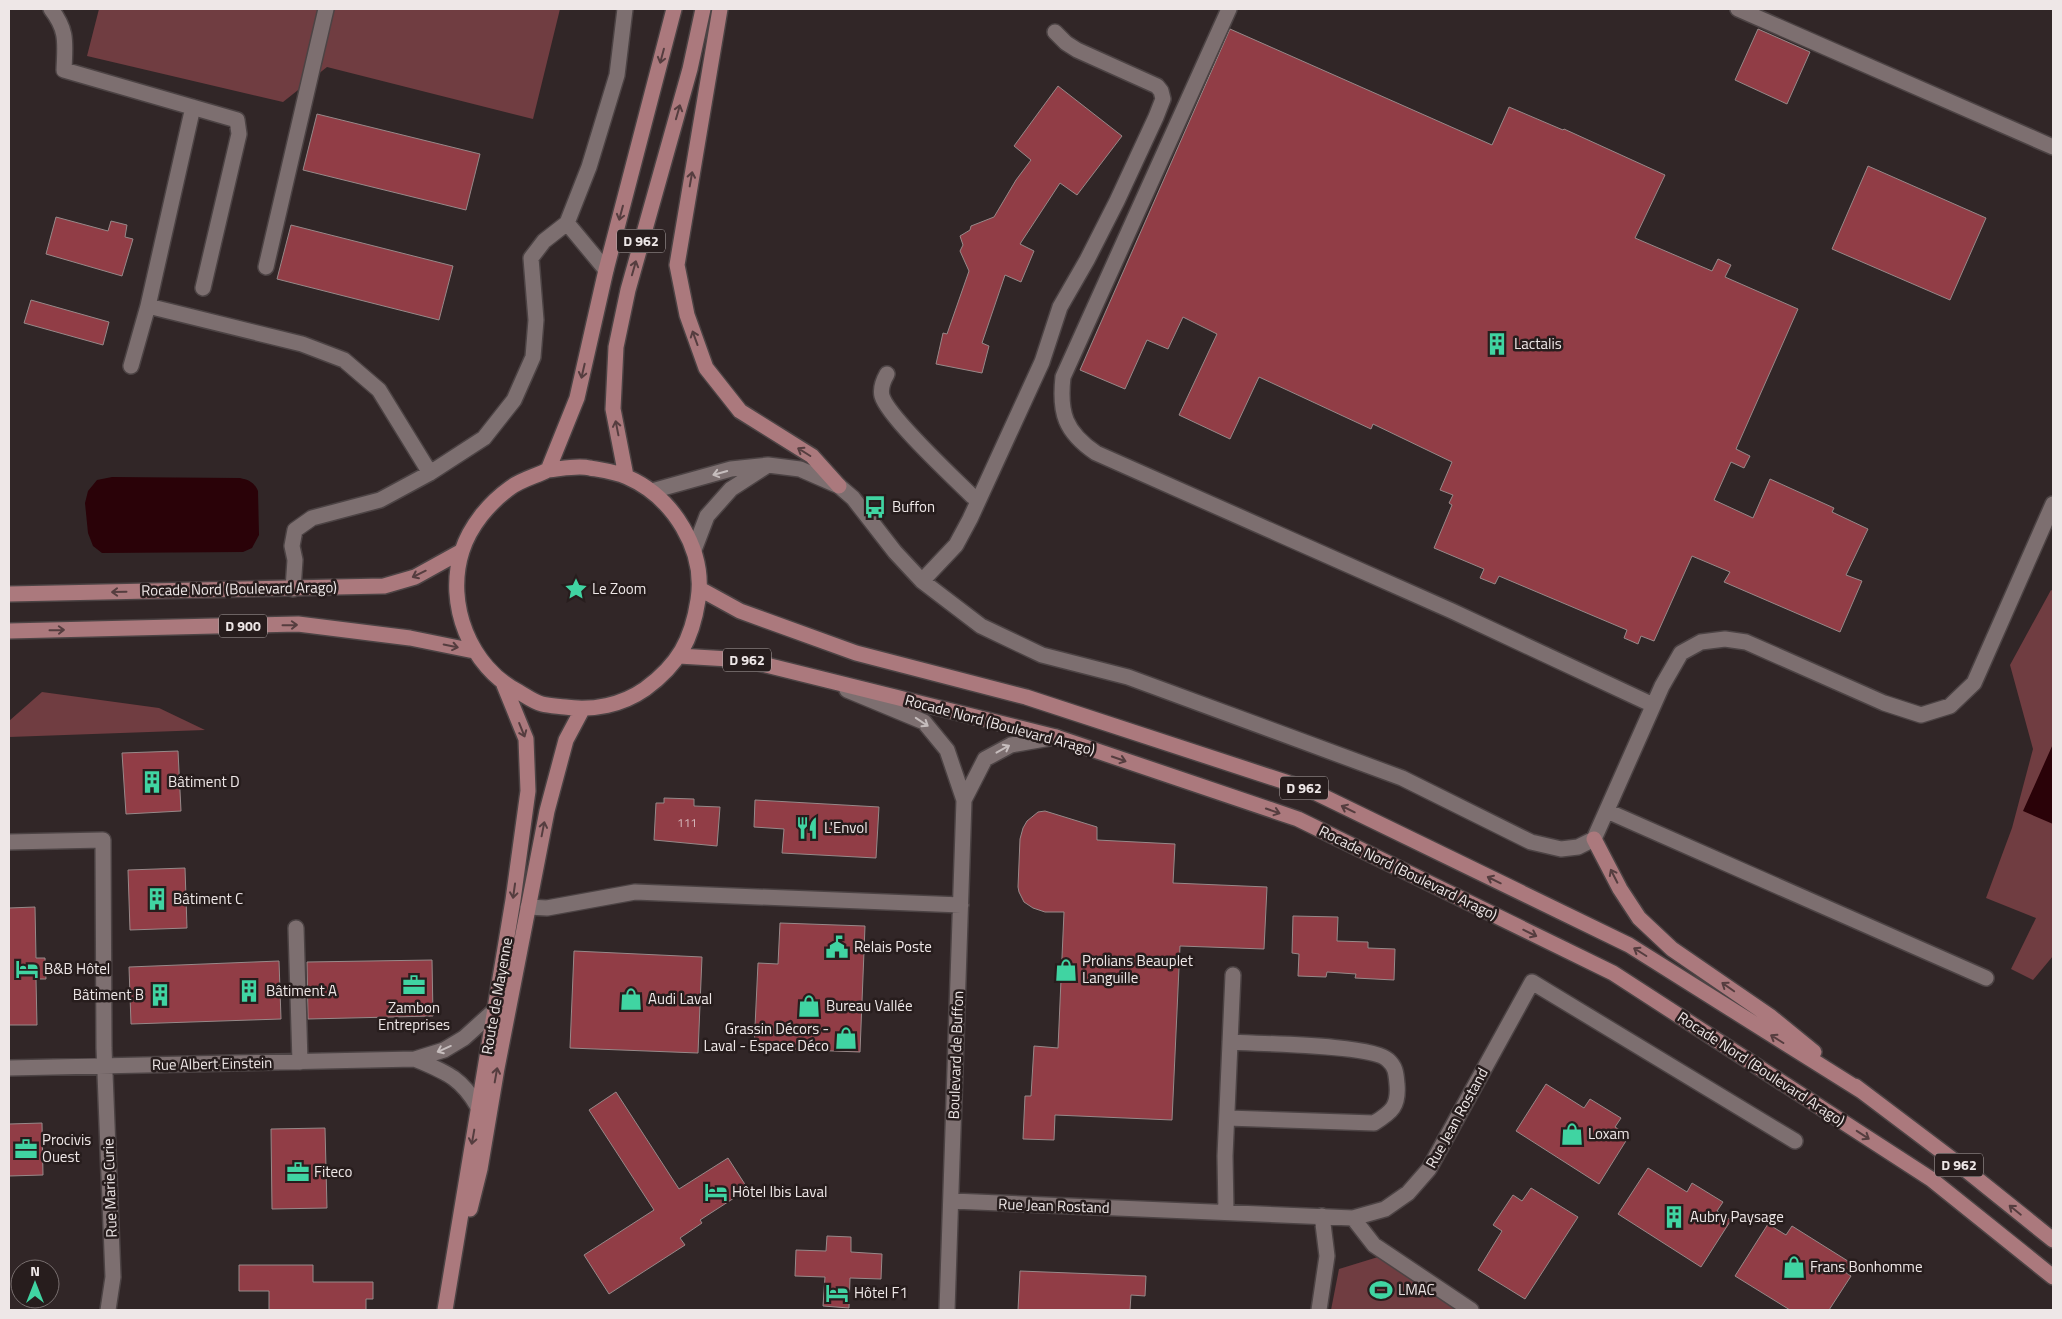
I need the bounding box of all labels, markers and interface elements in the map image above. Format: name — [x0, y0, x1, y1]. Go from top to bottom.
one-way arrow — [657, 47, 666, 63]
one-way arrow — [673, 104, 683, 120]
one-way arrow — [686, 171, 696, 187]
one-way arrow — [616, 205, 625, 221]
road number: D 962 — [617, 230, 665, 252]
one-way arrow — [629, 261, 639, 277]
one-way arrow — [690, 331, 699, 346]
building icon: Lactalis — [1484, 331, 1510, 357]
place label: Lactalis — [1514, 332, 1562, 355]
one-way arrow — [578, 363, 587, 379]
one-way arrow — [611, 421, 621, 437]
one-way arrow — [798, 446, 812, 456]
one-way arrow — [712, 468, 728, 478]
bus stop icon: Buffon — [862, 494, 888, 520]
place label: Buffon — [892, 495, 935, 518]
one-way arrow — [412, 570, 427, 579]
street label: Rocade Nord (Boulevard Arago) — [141, 575, 337, 602]
place icon: Le Zoom — [563, 576, 589, 602]
place label: Le Zoom — [592, 577, 646, 600]
one-way arrow — [111, 587, 127, 597]
road number: D 900 — [219, 614, 267, 638]
one-way arrow — [282, 620, 298, 629]
one-way arrow — [49, 625, 65, 634]
one-way arrow — [442, 642, 458, 651]
road number: D 962 — [723, 648, 771, 672]
street label: Rocade Nord (Boulevard Arago) — [903, 688, 1098, 761]
one-way arrow — [915, 717, 929, 728]
one-way arrow — [518, 722, 528, 737]
one-way arrow — [995, 744, 1010, 754]
one-way arrow — [1111, 754, 1127, 764]
building icon: Bâtiment D — [139, 769, 165, 795]
place label: Bâtiment D — [168, 770, 240, 793]
road number: D 962 — [1280, 776, 1328, 800]
one-way arrow — [1341, 803, 1356, 813]
one-way arrow — [1265, 807, 1280, 816]
house number: 111 — [677, 813, 697, 832]
restaurant icon: L'Envol — [794, 815, 820, 841]
place label: L'Envol — [824, 816, 868, 839]
street label: Rocade Nord (Boulevard Arago) — [1315, 819, 1501, 926]
one-way arrow — [539, 822, 549, 838]
one-way arrow — [1608, 868, 1618, 883]
one-way arrow — [1487, 874, 1502, 884]
one-way arrow — [509, 882, 519, 898]
building icon: Bâtiment C — [144, 886, 170, 912]
place label: Bâtiment C — [173, 887, 243, 910]
one-way arrow — [1522, 928, 1537, 938]
public building icon: Relais Poste — [824, 934, 850, 960]
place label: Relais Poste — [854, 935, 932, 958]
street label: Route de Mayenne — [475, 936, 518, 1056]
one-way arrow — [1633, 947, 1647, 957]
place label: Prolians Beauplet Languille — [1082, 949, 1194, 989]
hotel icon: B&B Hôtel — [14, 956, 40, 982]
place label: B&B Hôtel — [44, 957, 110, 980]
shop icon: Prolians Beauplet Languille — [1053, 957, 1079, 983]
office icon: Zambon Entreprises — [401, 972, 427, 998]
building icon: Bâtiment A — [236, 978, 262, 1004]
place label: Bâtiment A — [266, 979, 337, 1002]
building icon: Bâtiment B — [147, 982, 173, 1008]
one-way arrow — [1721, 982, 1735, 992]
place label: Bâtiment B — [73, 983, 144, 1006]
shop icon: Audi Laval — [618, 986, 644, 1012]
place label: Audi Laval — [648, 987, 712, 1010]
street label: Boulevard de Buffon — [942, 990, 969, 1120]
shop icon: Bureau Vallée — [796, 993, 822, 1019]
place label: Bureau Vallée — [826, 994, 913, 1017]
place label: Zambon Entreprises — [378, 996, 450, 1036]
street label: Rocade Nord (Boulevard Arago) — [1673, 1006, 1850, 1132]
place label: Grassin Décors - Laval - Espace Déco — [703, 1017, 829, 1057]
shop icon: Grassin Décors - Laval - Espace Déco — [833, 1025, 859, 1051]
one-way arrow — [1771, 1033, 1785, 1043]
one-way arrow — [436, 1044, 451, 1054]
street label: Rue Albert Einstein — [152, 1051, 272, 1076]
street label: Rue Jean Rostand — [1419, 1063, 1494, 1172]
one-way arrow — [491, 1067, 501, 1083]
shop icon: Loxam — [1559, 1121, 1585, 1147]
place label: Loxam — [1588, 1122, 1630, 1145]
place label: Procivis Ouest — [42, 1128, 91, 1168]
one-way arrow — [467, 1129, 477, 1145]
one-way arrow — [1856, 1130, 1870, 1140]
office icon: Procivis Ouest — [13, 1136, 39, 1162]
street label: Rue Marie Curie — [96, 1138, 123, 1238]
road number: D 962 — [1935, 1154, 1983, 1176]
office icon: Fiteco — [285, 1159, 311, 1185]
place label: Fiteco — [314, 1160, 352, 1183]
hotel icon: Hôtel Ibis Laval — [703, 1179, 729, 1205]
place label: Hôtel Ibis Laval — [732, 1180, 827, 1203]
street label: Rue Jean Rostand — [998, 1192, 1110, 1219]
building icon: Aubry Paysage — [1661, 1204, 1687, 1230]
one-way arrow — [2009, 1204, 2022, 1215]
place label: Aubry Paysage — [1690, 1205, 1784, 1228]
shop icon: Frans Bonhomme — [1781, 1254, 1807, 1280]
place label: Frans Bonhomme — [1810, 1255, 1922, 1278]
north arrow — [10, 1259, 60, 1309]
text: N — [30, 1260, 40, 1281]
sports icon: LMAC — [1368, 1277, 1394, 1303]
place label: LMAC — [1398, 1278, 1435, 1301]
hotel icon: Hôtel F1 — [824, 1280, 850, 1306]
place label: Hôtel F1 — [854, 1281, 908, 1304]

